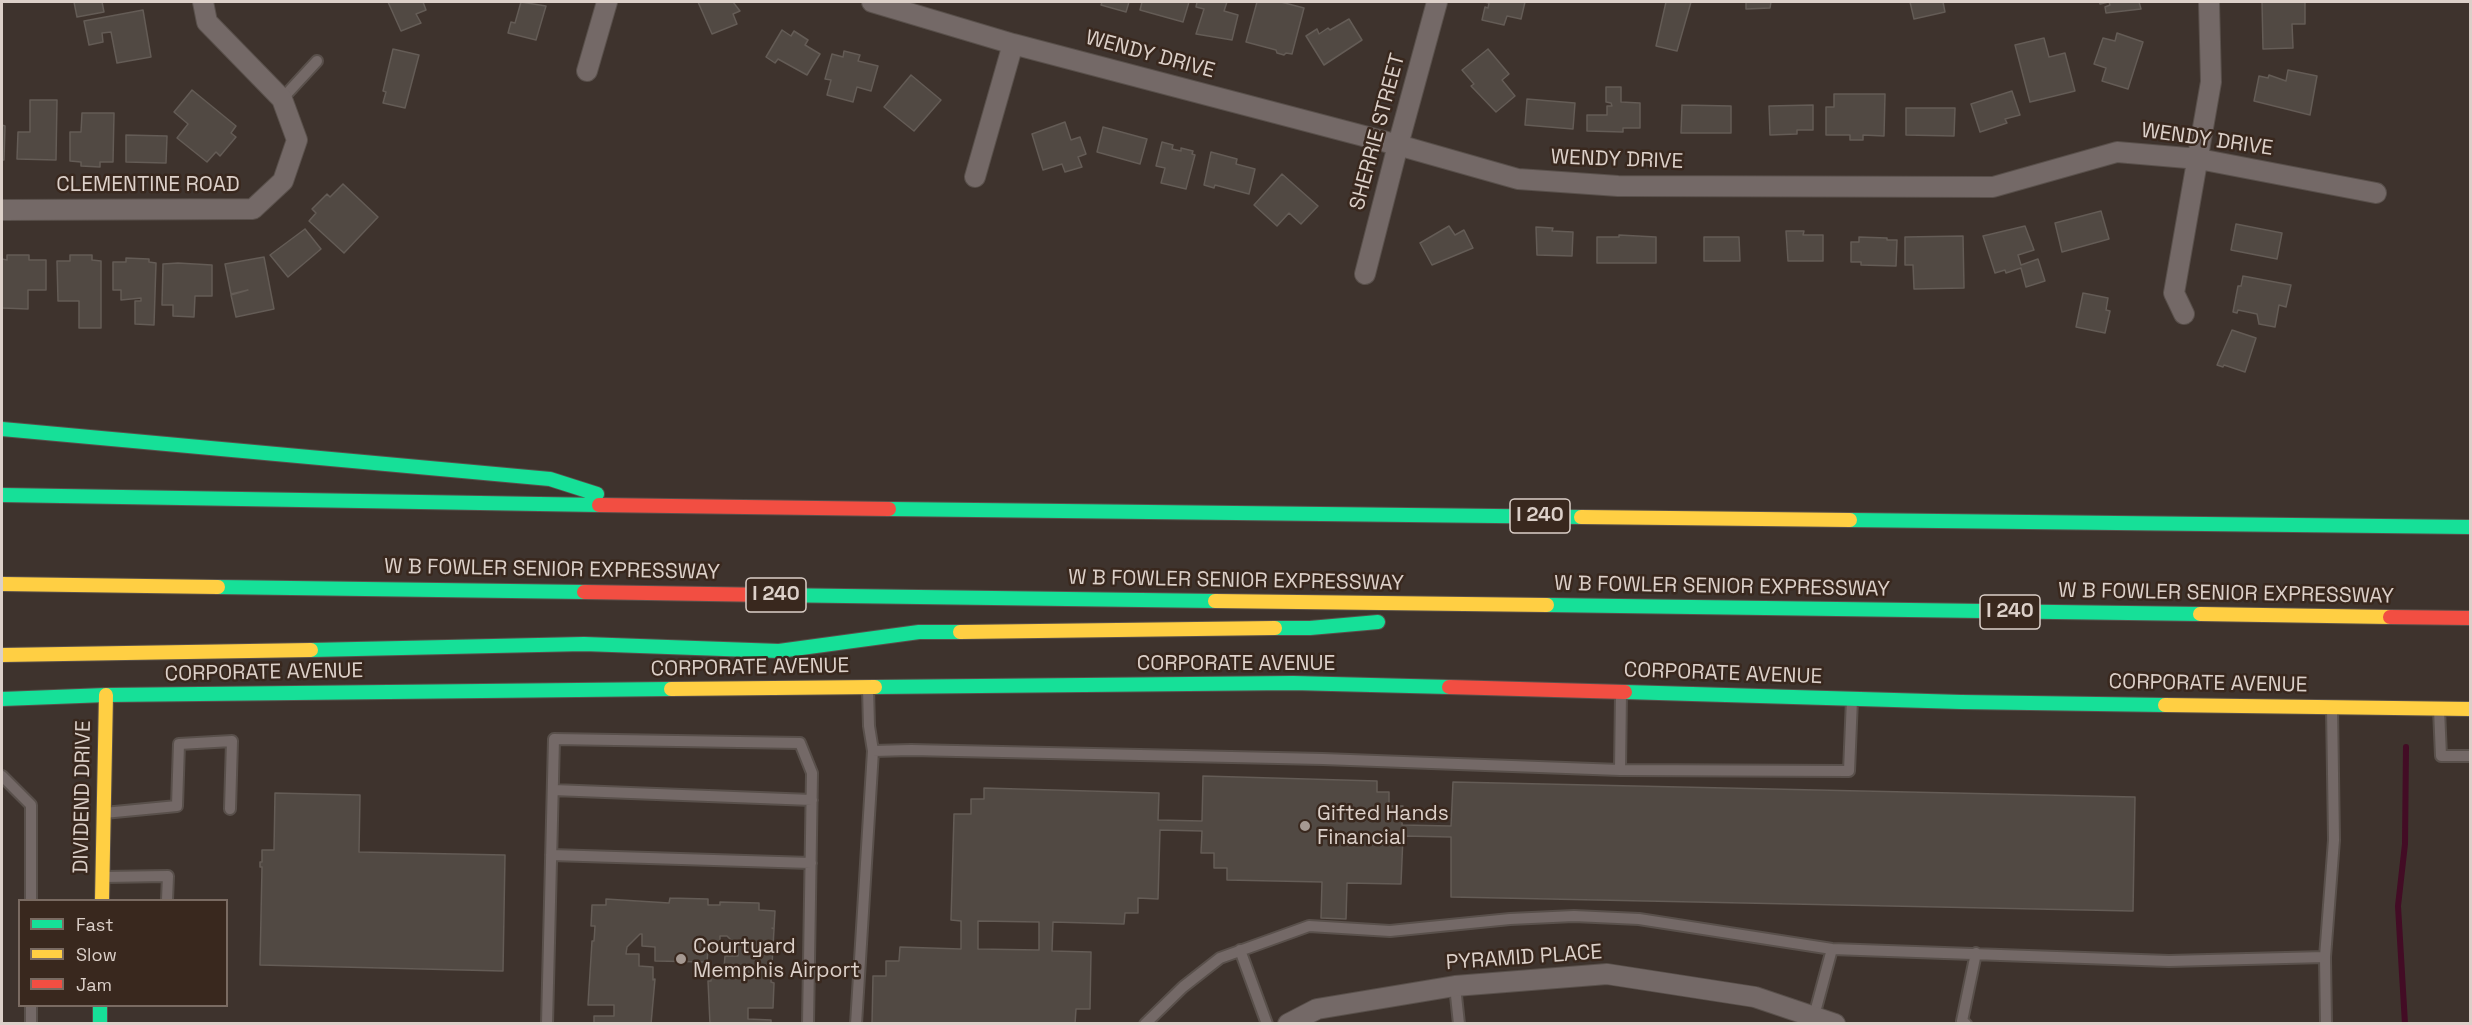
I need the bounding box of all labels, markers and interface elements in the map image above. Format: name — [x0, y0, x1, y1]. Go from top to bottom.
street label: WENDY DRIVE — [1083, 26, 1217, 84]
street label: SHERRIE STREET — [1345, 51, 1411, 213]
street label: WENDY DRIVE — [2139, 118, 2275, 162]
street label: WENDY DRIVE — [1550, 145, 1684, 175]
street label: CLEMENTINE ROAD — [56, 172, 240, 198]
road number: I 240 — [1510, 499, 1570, 533]
street label: W B FOWLER SENIOR EXPRESSWAY — [384, 554, 720, 586]
street label: W B FOWLER SENIOR EXPRESSWAY — [1068, 565, 1404, 597]
street label: W B FOWLER SENIOR EXPRESSWAY — [1554, 571, 1890, 603]
road number: I 240 — [746, 578, 806, 612]
street label: W B FOWLER SENIOR EXPRESSWAY — [2058, 578, 2394, 610]
road number: I 240 — [1980, 595, 2040, 629]
street label: CORPORATE AVENUE — [1137, 651, 1335, 677]
street label: CORPORATE AVENUE — [650, 654, 850, 682]
street label: CORPORATE AVENUE — [1623, 658, 1823, 690]
street label: CORPORATE AVENUE — [164, 659, 364, 687]
street label: CORPORATE AVENUE — [2108, 670, 2308, 698]
street label: DIVIDEND DRIVE — [69, 720, 97, 874]
place label: Gifted Hands Financial — [1317, 801, 1449, 851]
marker: Gifted Hands Financial — [1298, 819, 1312, 833]
legend — [18, 899, 228, 1007]
text: Fast — [76, 913, 113, 936]
place label: Courtyard Memphis Airport — [693, 934, 860, 984]
street label: PYRAMID PLACE — [1445, 940, 1603, 976]
text: Slow — [76, 943, 117, 966]
marker: Courtyard Memphis Airport — [674, 952, 688, 966]
text: Jam — [76, 973, 112, 996]

